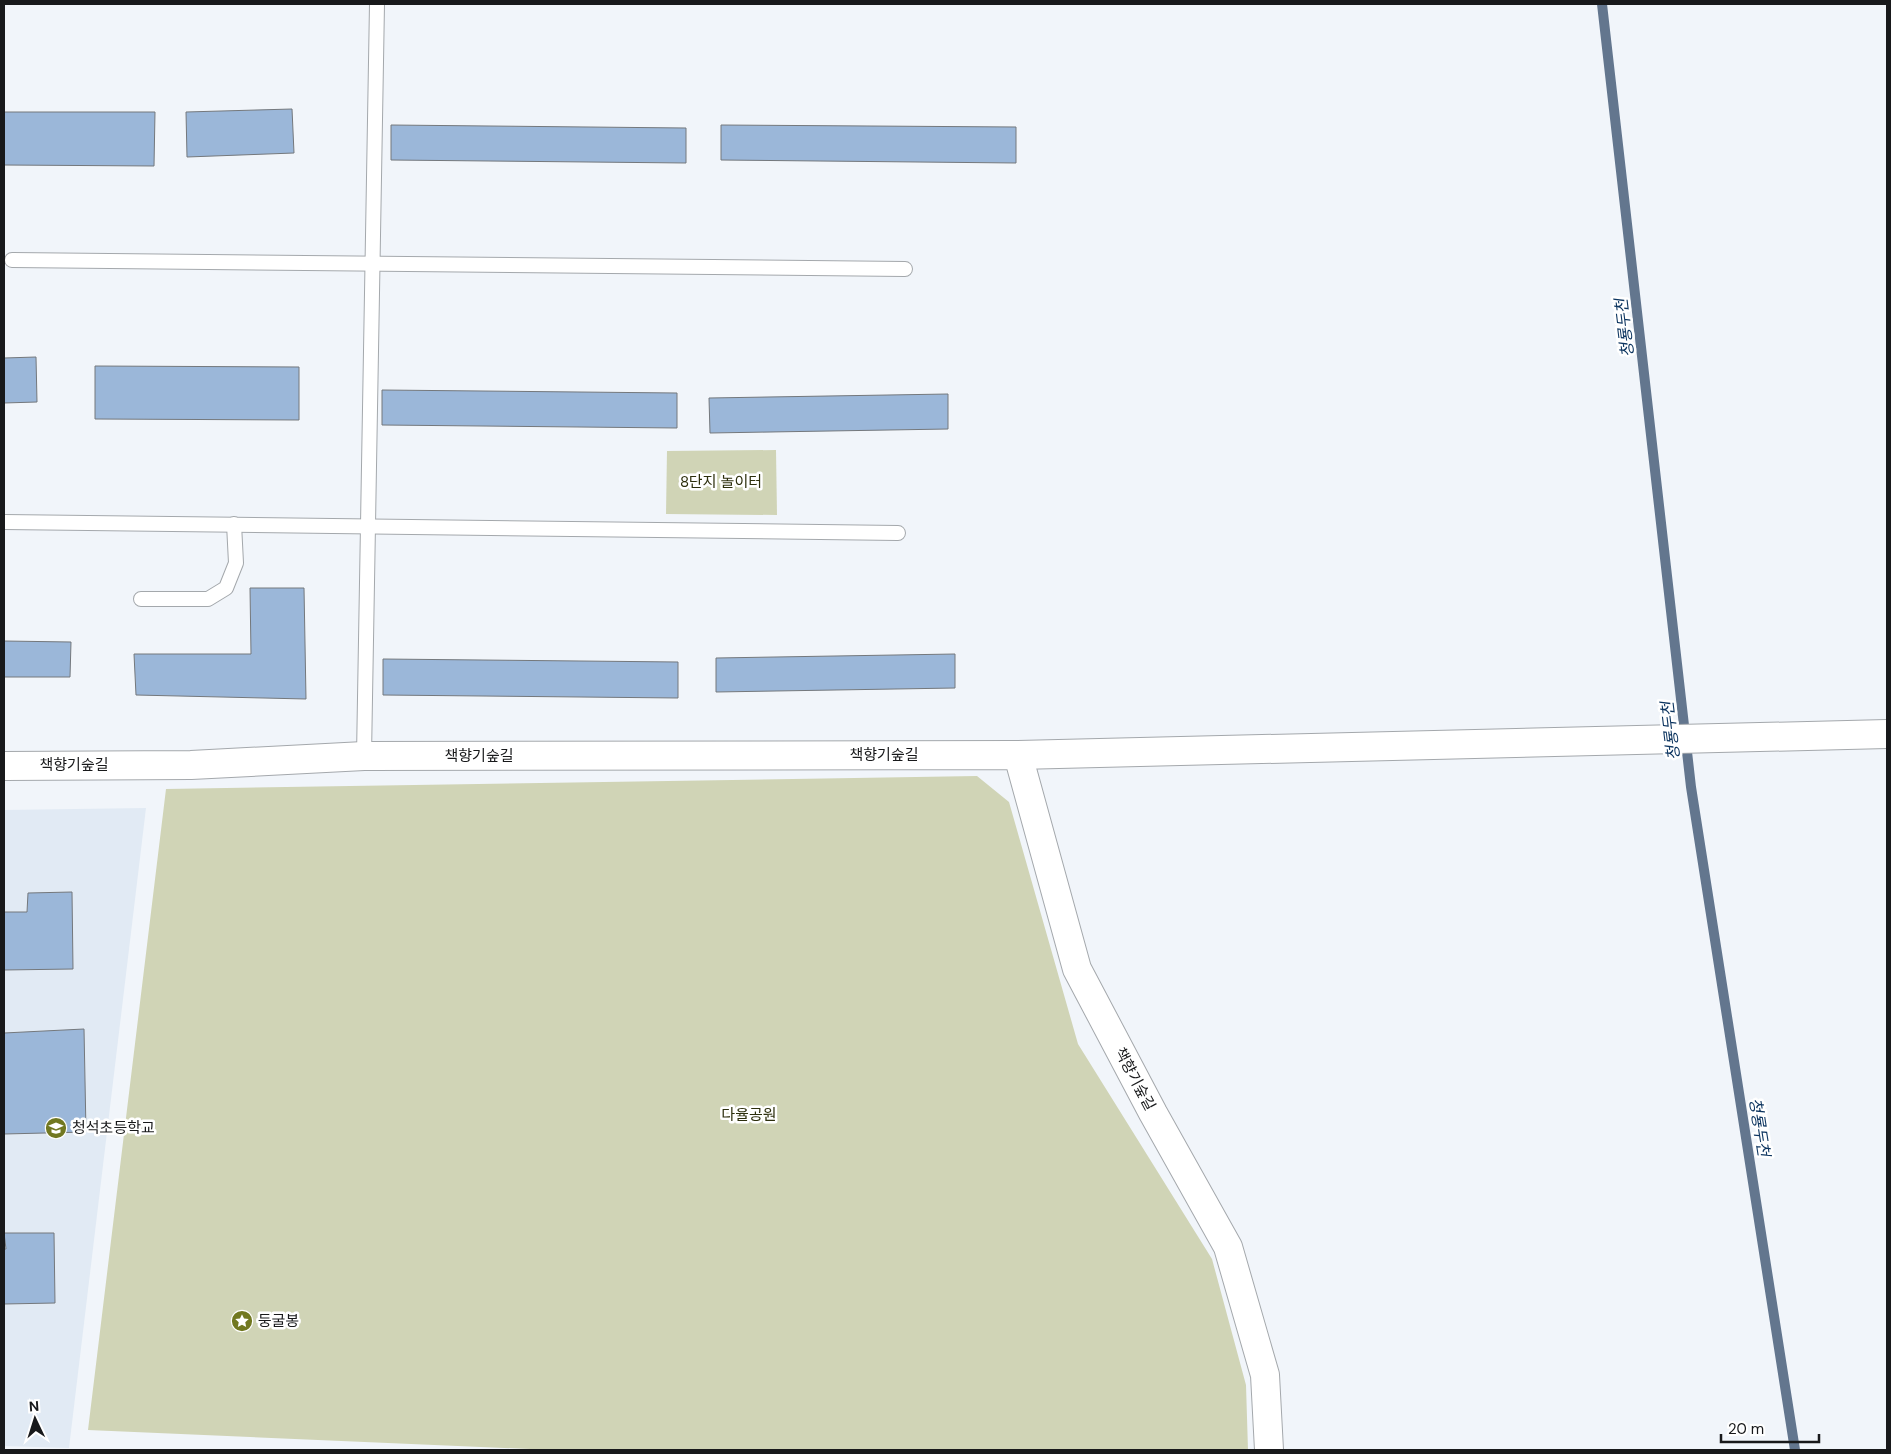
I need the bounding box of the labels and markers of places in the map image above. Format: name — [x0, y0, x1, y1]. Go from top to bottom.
school or university icon: 청석초등학교 — [44, 1116, 68, 1140]
place label: 청석초등학교 — [72, 1118, 155, 1138]
place icon: 둥굴봉 — [230, 1309, 254, 1333]
place label: 둥굴봉 — [258, 1311, 299, 1331]

